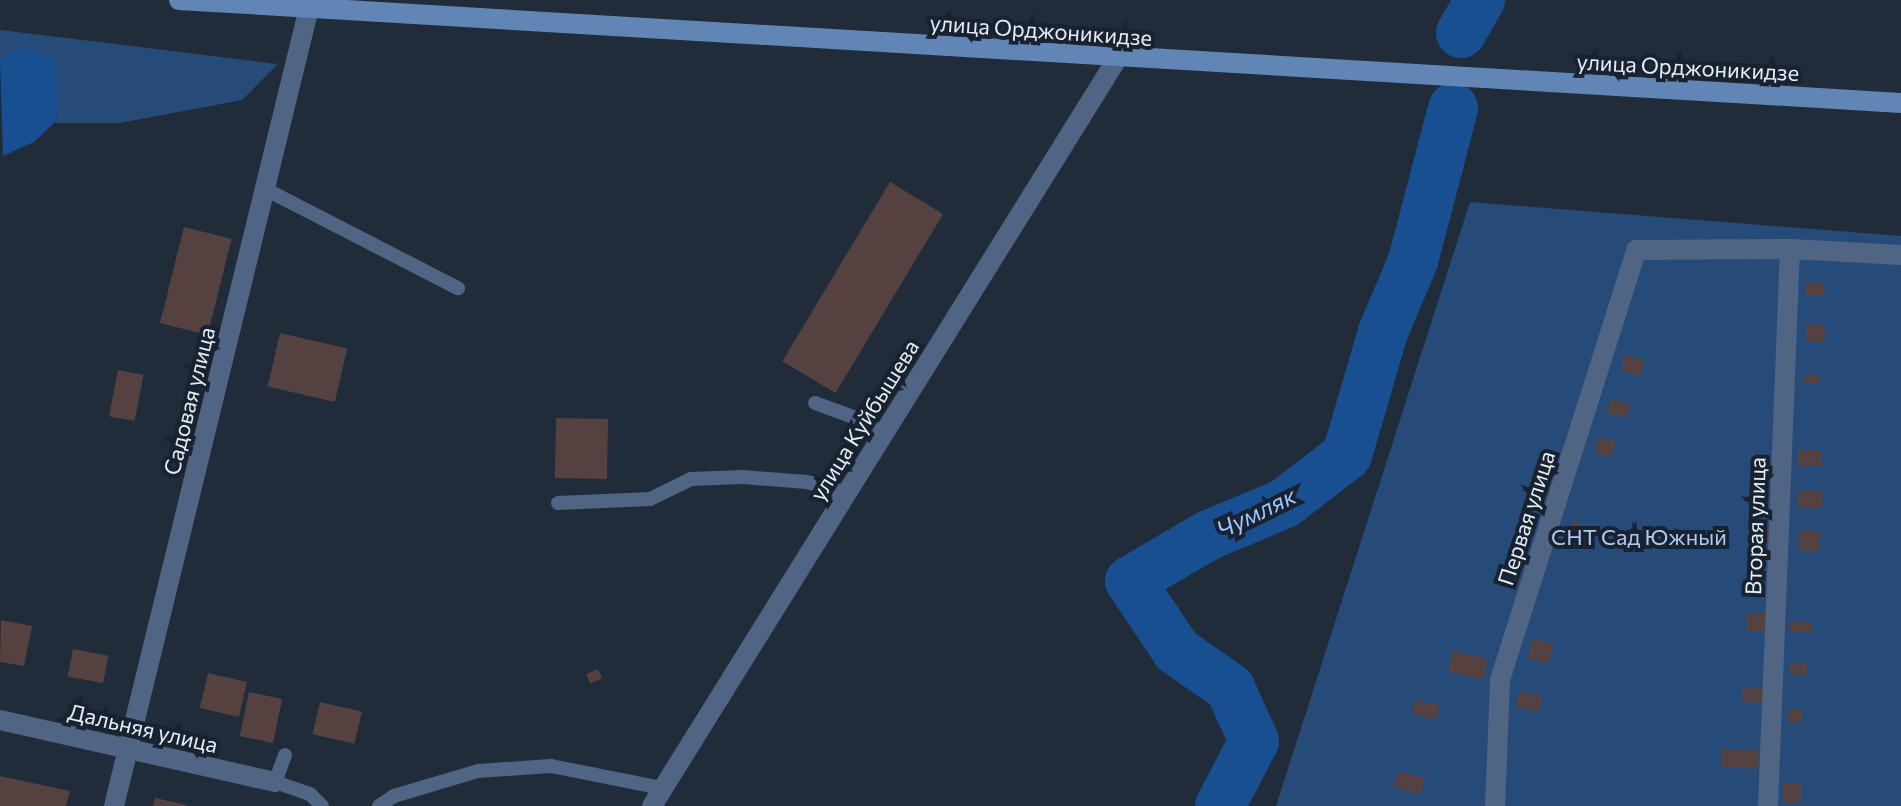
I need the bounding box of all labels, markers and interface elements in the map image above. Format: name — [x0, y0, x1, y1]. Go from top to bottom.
street label: улица Орджоникидзе — [929, 9, 1153, 51]
street label: улица Орджоникидзе — [1576, 48, 1800, 86]
street label: Садовая улица — [158, 324, 220, 478]
street label: улица Куйбышева — [804, 335, 924, 505]
street label: Первая улица — [1492, 447, 1560, 589]
street label: Вторая улица — [1739, 457, 1771, 595]
water label: Чумляк — [1212, 480, 1300, 544]
park label: СНТ Сад Южный — [1551, 524, 1727, 550]
street label: Дальняя улица — [66, 698, 220, 758]

